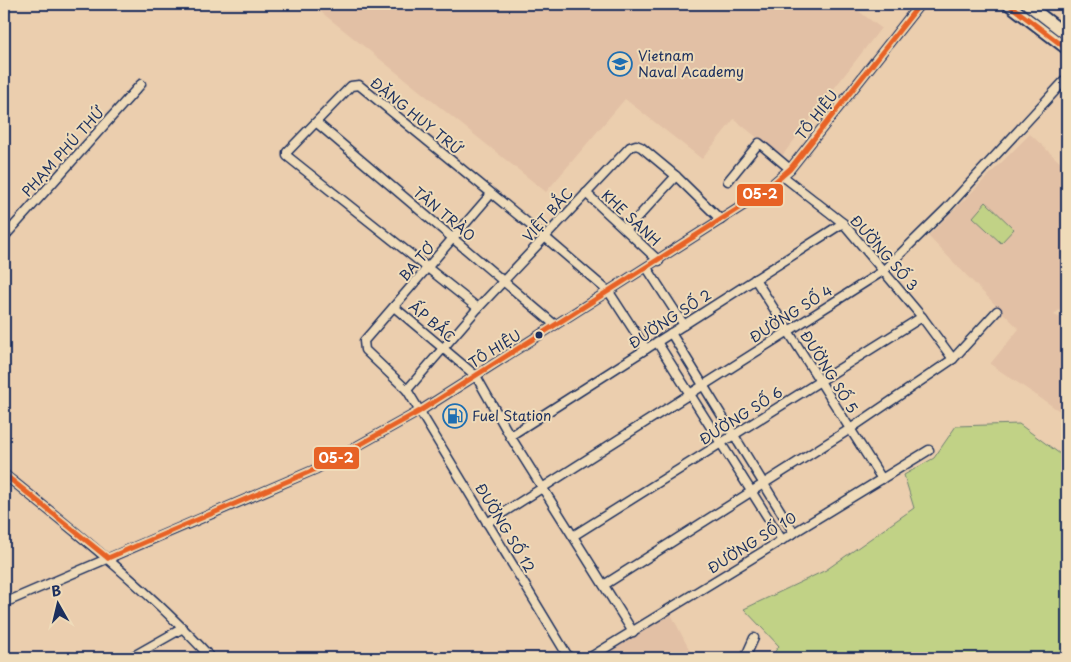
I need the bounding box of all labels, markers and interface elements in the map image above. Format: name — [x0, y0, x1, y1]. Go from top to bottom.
place label: Vietnam Naval Academy — [638, 45, 744, 82]
school or university icon: Vietnam Naval Academy — [607, 51, 633, 77]
street label: ĐẶNG HUY TRỨ — [366, 72, 467, 160]
street label: TÔ HIỆU — [790, 85, 843, 144]
street label: PHẠM PHÚ THỨ — [17, 102, 109, 201]
street label: TÂN TRÀO — [409, 181, 480, 246]
street label: VIỆT BẮC — [516, 182, 578, 246]
line badge: 05-2 — [736, 183, 784, 207]
text: 05-2 — [742, 183, 778, 204]
street label: KHE SANH — [597, 185, 666, 251]
street label: ĐƯỜNG SỐ 3 — [846, 210, 923, 295]
street label: BA TƠ — [394, 238, 440, 286]
street label: ĐƯỜNG SỐ 4 — [745, 280, 836, 347]
street label: ĐƯỜNG SỐ 2 — [624, 284, 715, 353]
street label: ẤP BẮC — [405, 294, 461, 347]
street label: TÔ HIỆU — [465, 324, 525, 373]
street label: ĐƯỜNG SỐ 5 — [796, 326, 863, 417]
unlabelled marker — [534, 330, 544, 340]
street label: ĐƯỜNG SỐ 6 — [695, 381, 787, 450]
fuel station icon: Fuel Station — [442, 403, 468, 429]
place label: Fuel Station — [472, 405, 552, 426]
line badge: 05-2 — [313, 446, 360, 470]
text: 05-2 — [318, 447, 354, 468]
street label: ĐƯỜNG SỐ 12 — [470, 479, 541, 577]
street label: ĐƯỜNG SỐ 10 — [703, 507, 800, 578]
north arrow — [32, 580, 82, 630]
text: B — [50, 580, 62, 602]

